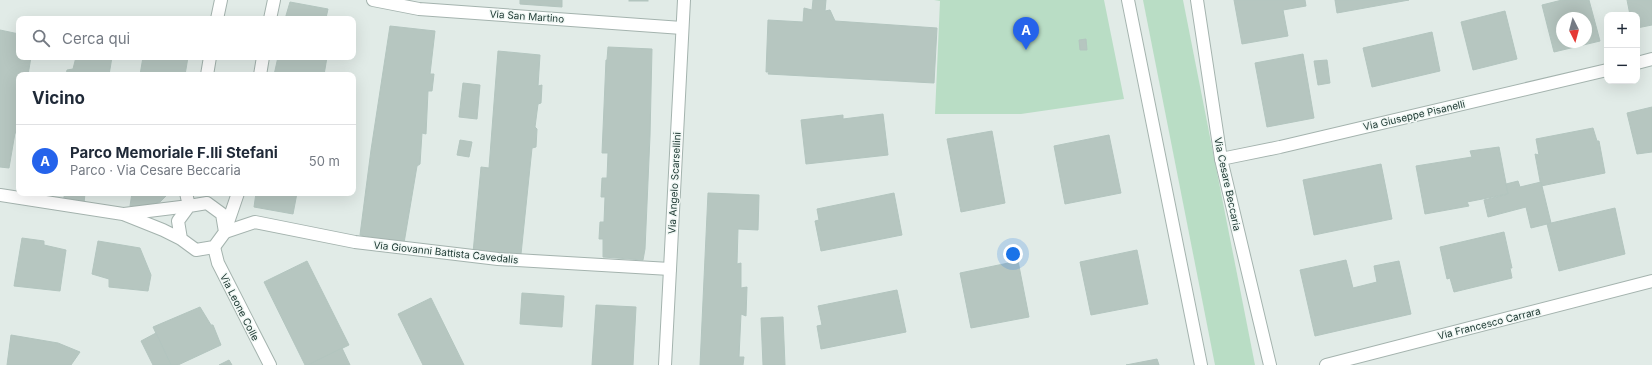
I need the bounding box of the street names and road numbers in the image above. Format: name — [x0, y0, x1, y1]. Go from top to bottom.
street label: Via San Martino — [489, 7, 565, 25]
street label: Via Giuseppe Pisanelli — [1362, 97, 1466, 133]
street label: Via Angelo Scarsellini — [665, 132, 683, 234]
street label: Via Cesare Beccaria — [1212, 136, 1244, 232]
street label: Via Giovanni Battista Cavedalis — [373, 238, 519, 266]
street label: Via Leone Colle — [218, 271, 262, 343]
street label: Via Francesco Carrara — [1436, 304, 1542, 342]

